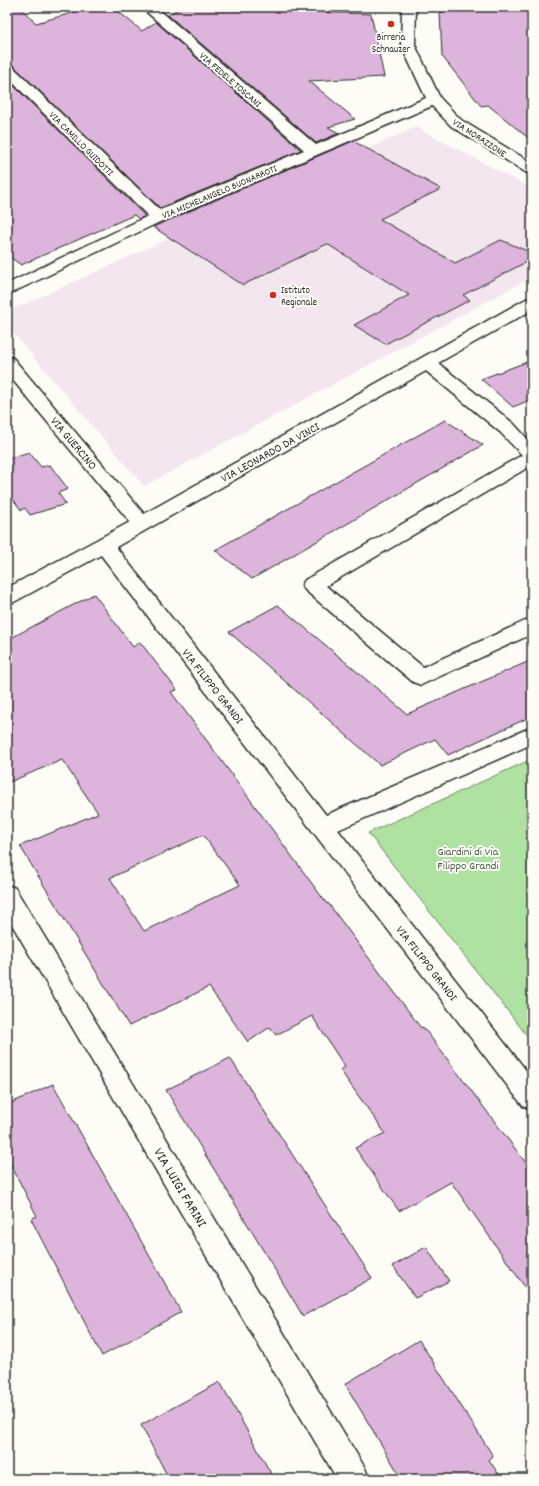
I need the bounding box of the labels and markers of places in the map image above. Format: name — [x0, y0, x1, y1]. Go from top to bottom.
marker: Birreria Schnauzer — [386, 19, 396, 29]
place label: Birreria Schnauzer — [372, 31, 411, 57]
place label: Istituto Regionale — [281, 284, 318, 310]
marker: Istituto Regionale — [268, 290, 278, 300]

